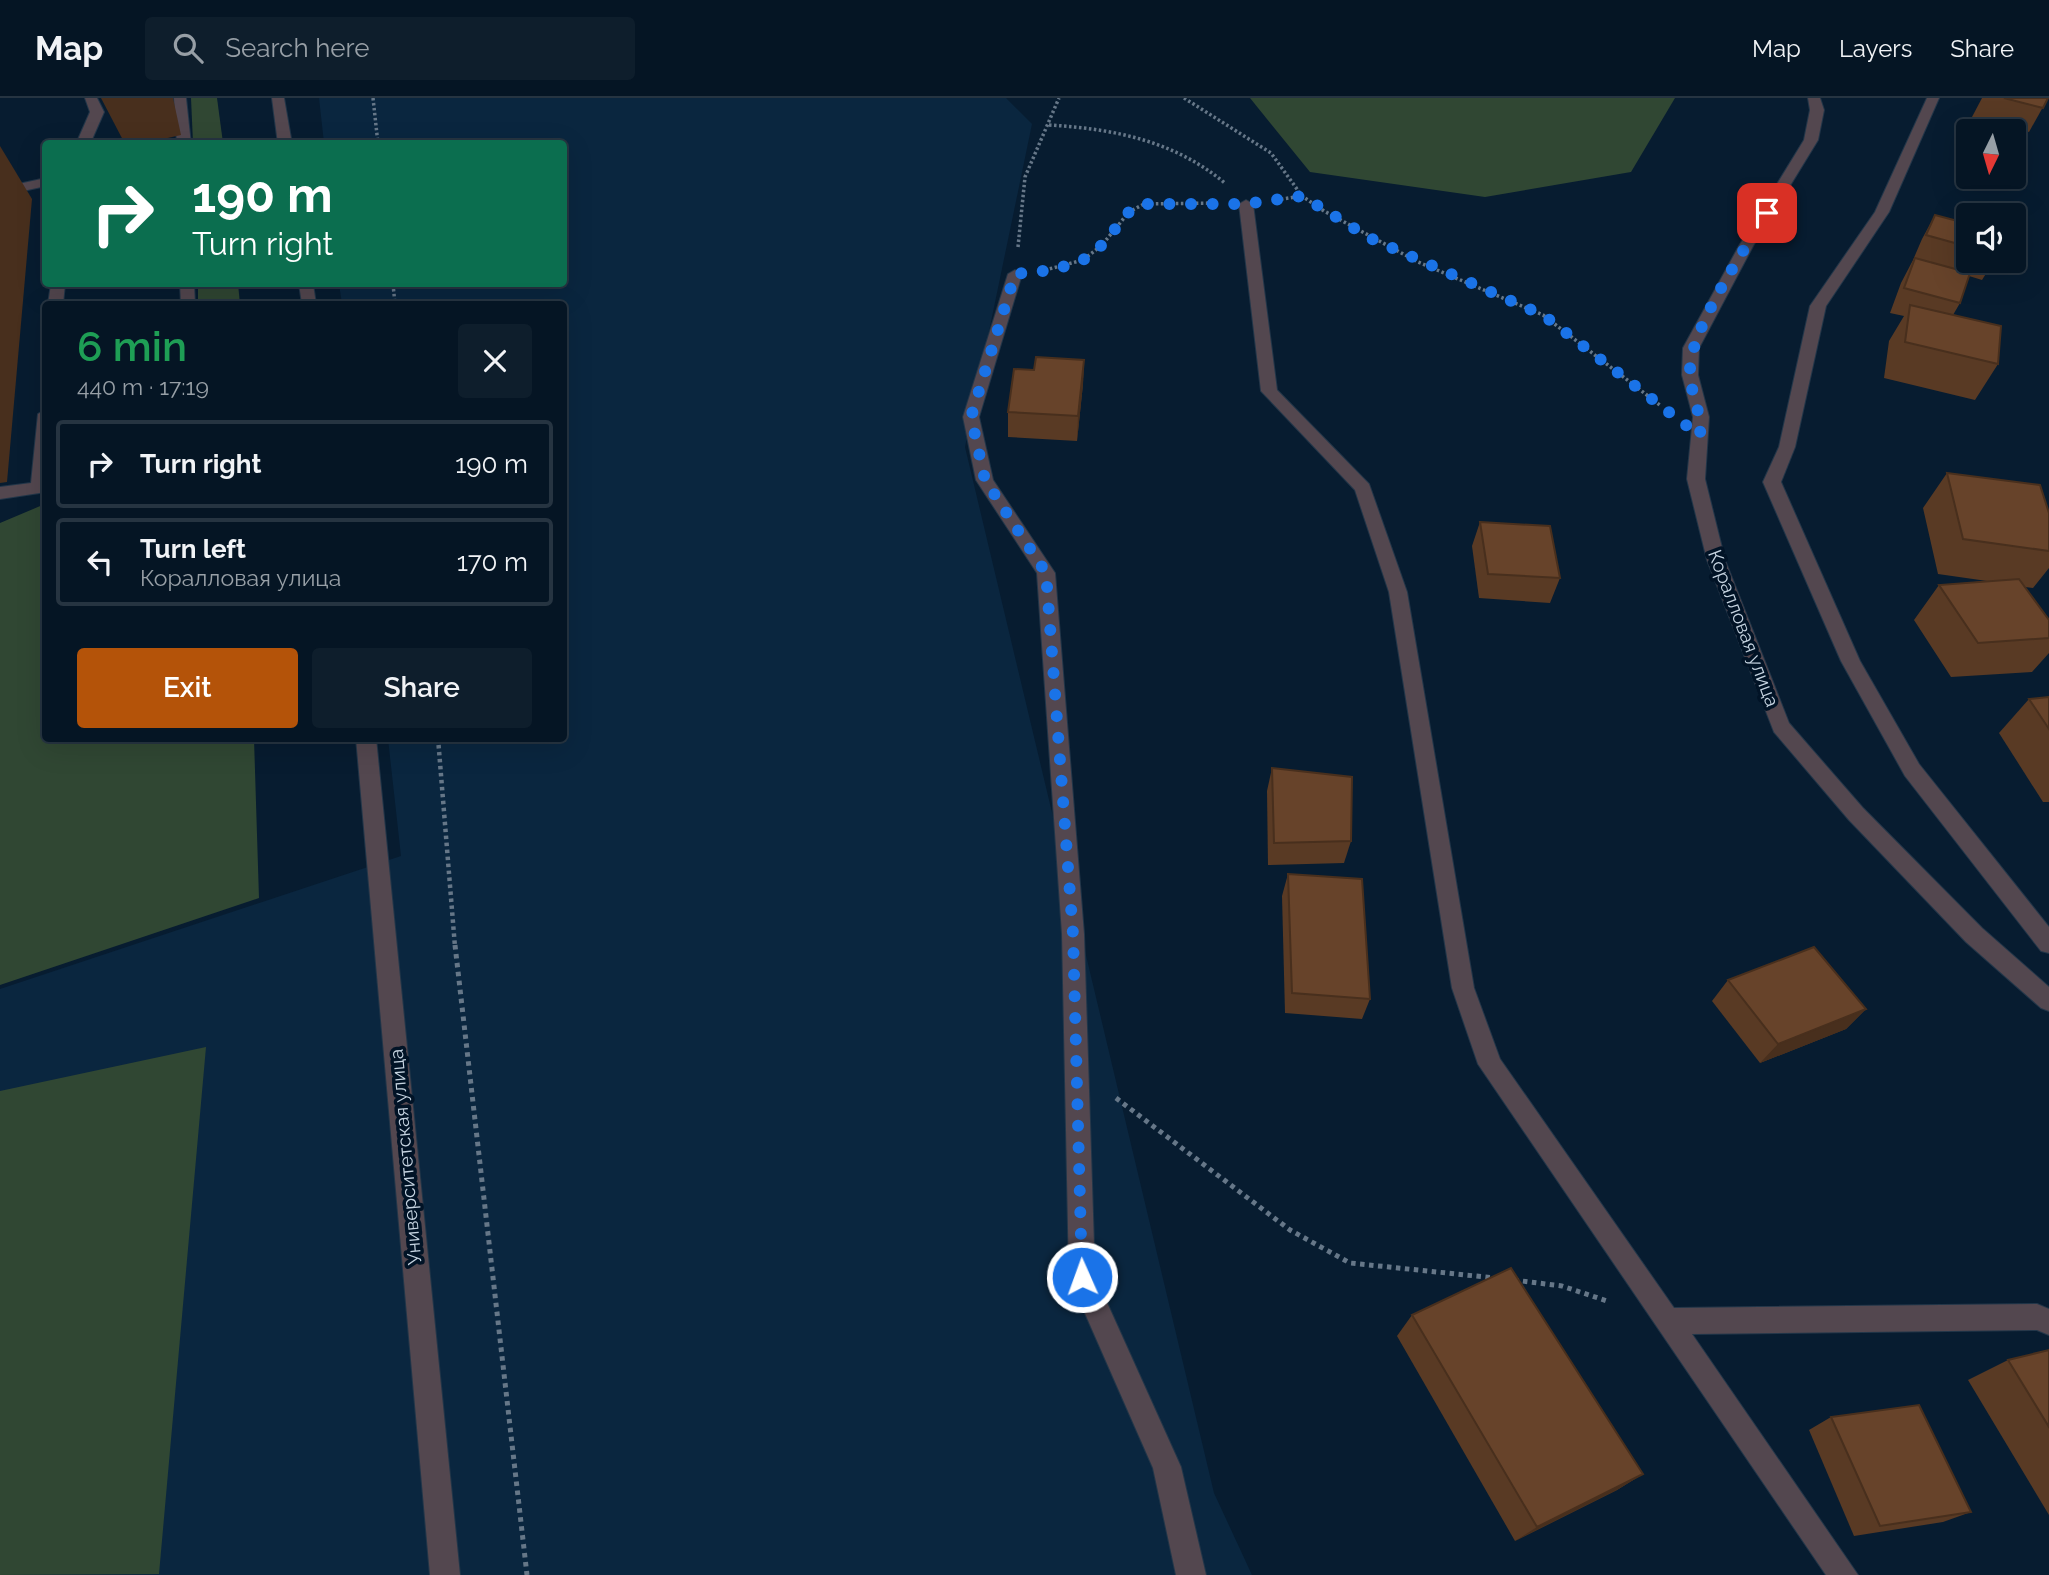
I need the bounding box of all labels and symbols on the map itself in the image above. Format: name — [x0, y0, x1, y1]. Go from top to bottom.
north arrow — [1956, 119, 2026, 189]
pin — [1737, 183, 1797, 243]
street label: Коралловая улица — [1704, 546, 1784, 710]
street label: Университетская улица — [385, 1048, 425, 1266]
position arrow — [1045, 1240, 1119, 1314]

